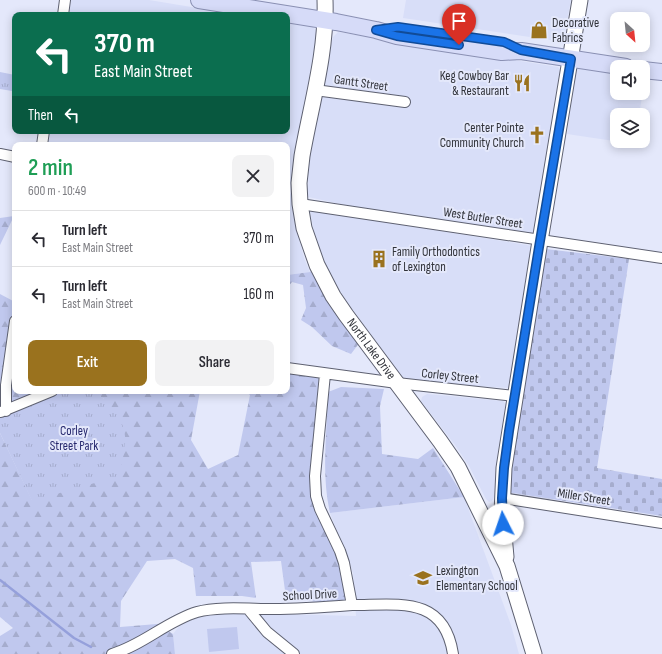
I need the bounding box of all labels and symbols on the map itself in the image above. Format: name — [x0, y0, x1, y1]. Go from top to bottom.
pin — [442, 4, 476, 45]
north arrow — [610, 12, 650, 52]
place label: Decorative Fabrics — [552, 15, 599, 46]
shop icon: Decorative Fabrics — [529, 20, 549, 40]
place label: Keg Cowboy Bar & Restaurant — [440, 68, 509, 99]
street label: Gantt Street — [333, 71, 389, 95]
restaurant icon: Keg Cowboy Bar & Restaurant — [512, 73, 532, 93]
place label: Center Pointe Community Church — [440, 120, 524, 151]
church icon: Center Pointe Community Church — [527, 125, 547, 145]
street label: West Butler Street — [442, 204, 524, 232]
place label: Family Orthodontics of Lexington — [392, 244, 480, 275]
building icon: Family Orthodontics of Lexington — [369, 249, 389, 269]
street label: North Lake Drive — [343, 315, 399, 383]
street label: Corley Street — [421, 365, 479, 387]
park label: Corley Street Park — [50, 423, 98, 454]
street label: Miller Street — [556, 485, 612, 509]
position arrow — [482, 503, 524, 545]
place label: Lexington Elementary School — [436, 563, 518, 594]
school or university icon: Lexington Elementary School — [413, 568, 433, 588]
street label: School Drive — [282, 586, 338, 604]

